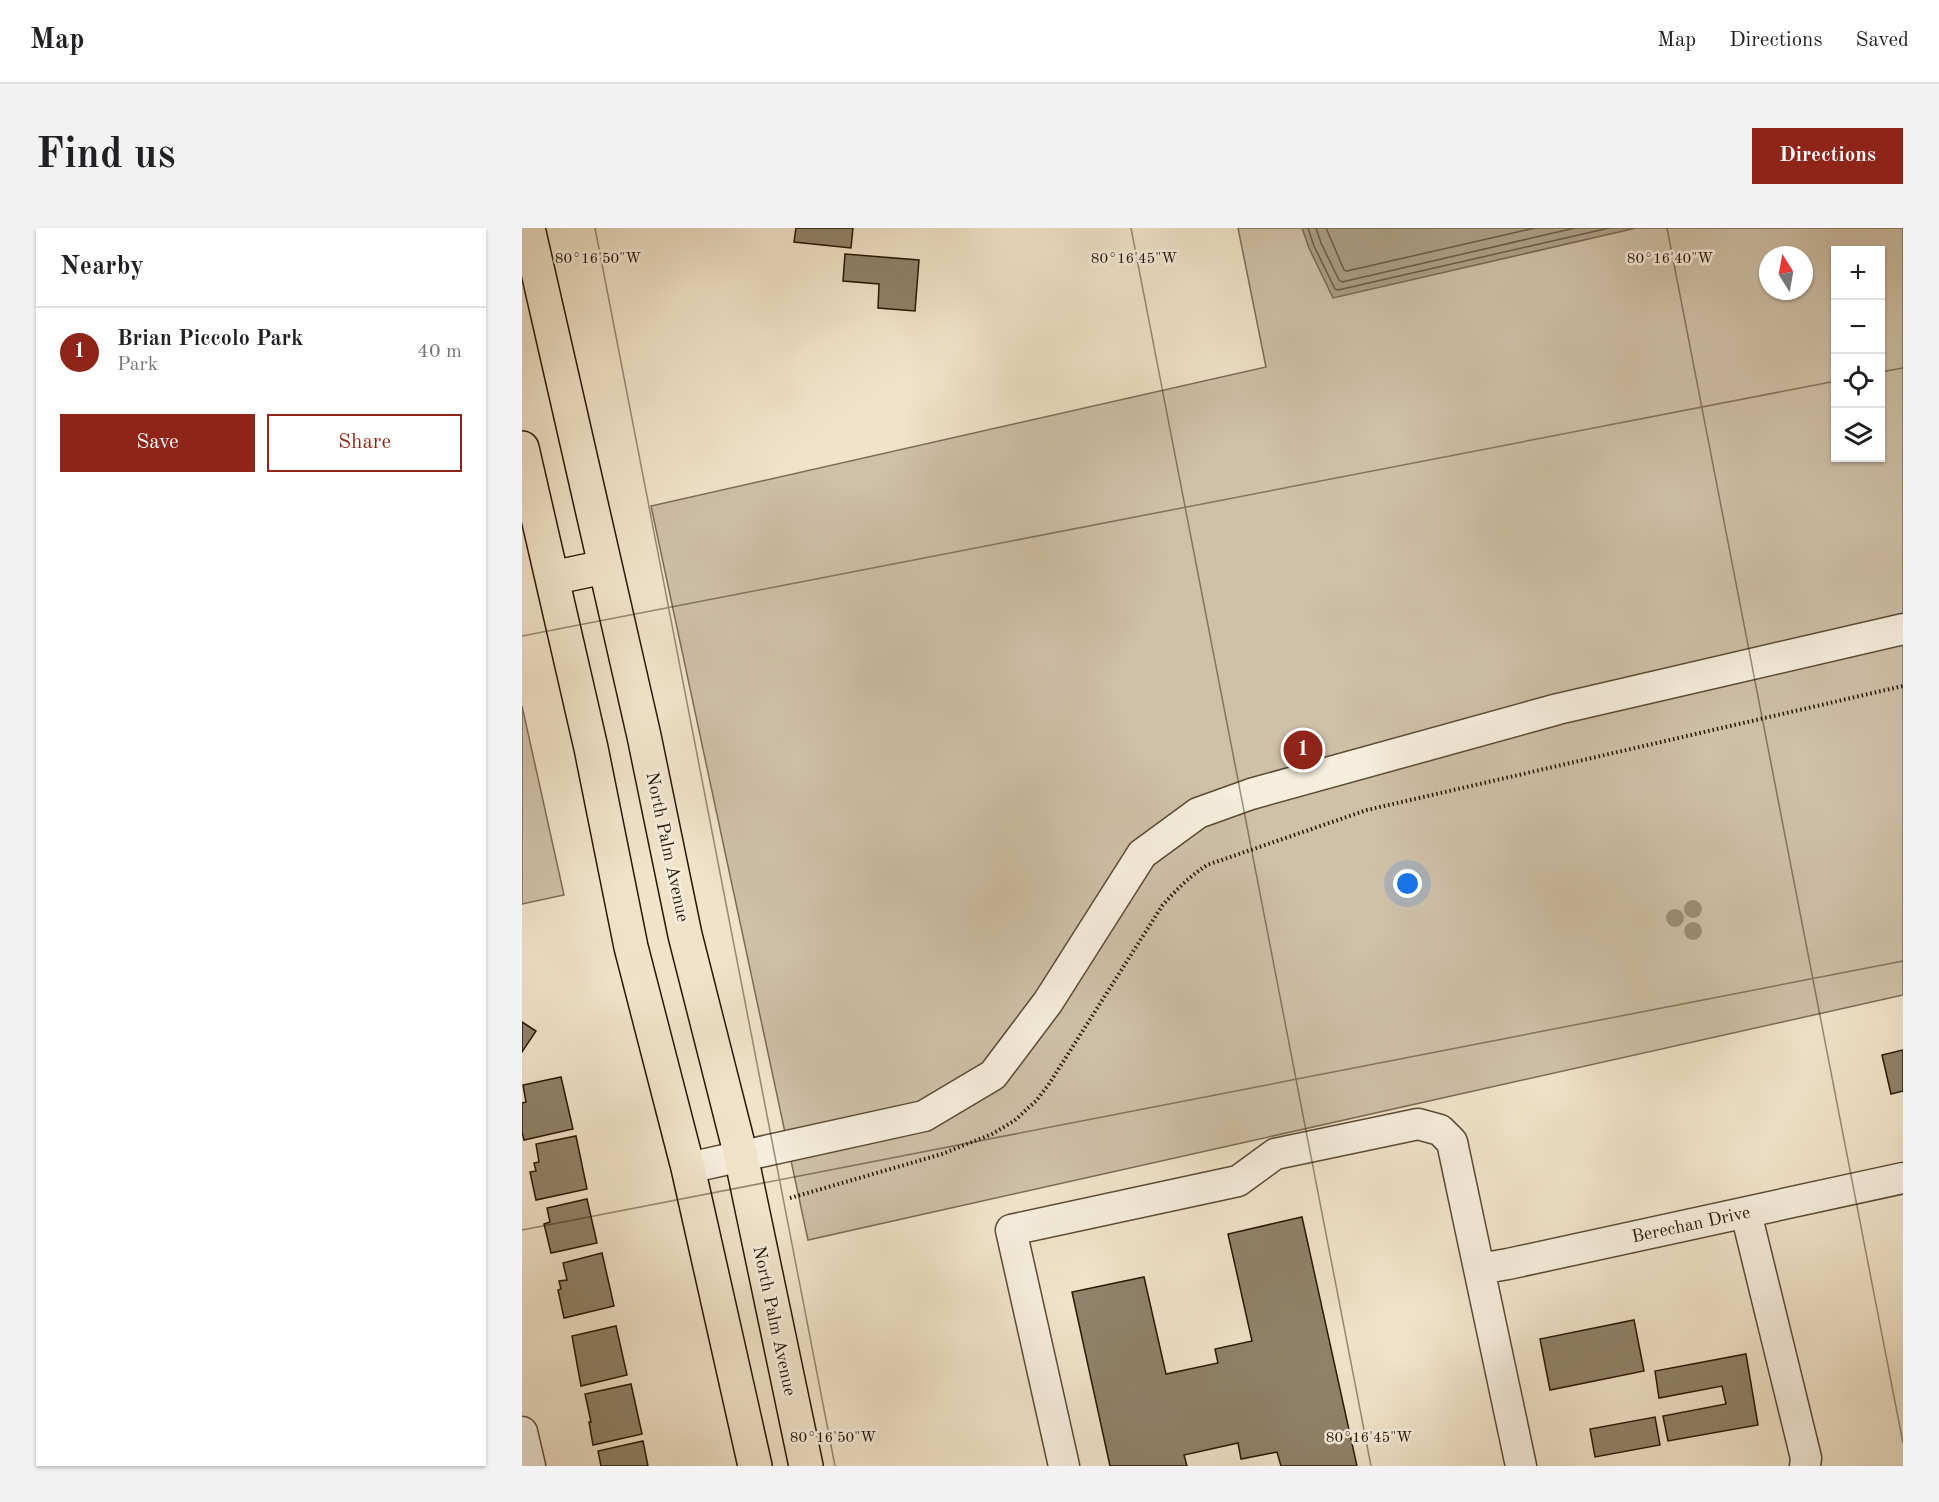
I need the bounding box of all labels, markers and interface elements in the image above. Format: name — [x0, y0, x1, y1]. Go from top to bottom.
text: Map — [30, 27, 84, 55]
text: Map — [1657, 30, 1696, 51]
text: Directions — [1729, 30, 1823, 51]
text: Saved — [1856, 30, 1909, 51]
button: Directions — [1752, 128, 1903, 184]
text: Find us — [36, 135, 175, 177]
north arrow — [1759, 246, 1813, 300]
map controls — [1831, 246, 1885, 462]
button: + — [1831, 246, 1885, 300]
text: 80°16'50"W — [555, 252, 641, 267]
text: 80°16'45"W — [1091, 252, 1177, 267]
text: 80°16'40"W — [1627, 252, 1713, 267]
text: Nearby — [60, 254, 144, 280]
button: − — [1831, 300, 1885, 354]
text: Brian Piccolo Park — [117, 328, 303, 350]
text: 1 — [74, 342, 85, 362]
text: 40 m — [417, 342, 462, 362]
button: locate — [1831, 354, 1885, 408]
text: Park — [117, 355, 158, 375]
button: layers — [1831, 408, 1885, 462]
button: Save — [60, 414, 255, 472]
button: Share — [267, 414, 462, 472]
pin: 1 — [1284, 728, 1322, 772]
street label: North Palm Avenue — [642, 770, 692, 924]
your location — [1393, 869, 1422, 898]
street label: Berechan Drive — [1630, 1204, 1752, 1246]
street label: North Palm Avenue — [749, 1244, 799, 1398]
text: 80°16'50"W — [790, 1431, 876, 1446]
text: 80°16'45"W — [1326, 1431, 1412, 1446]

